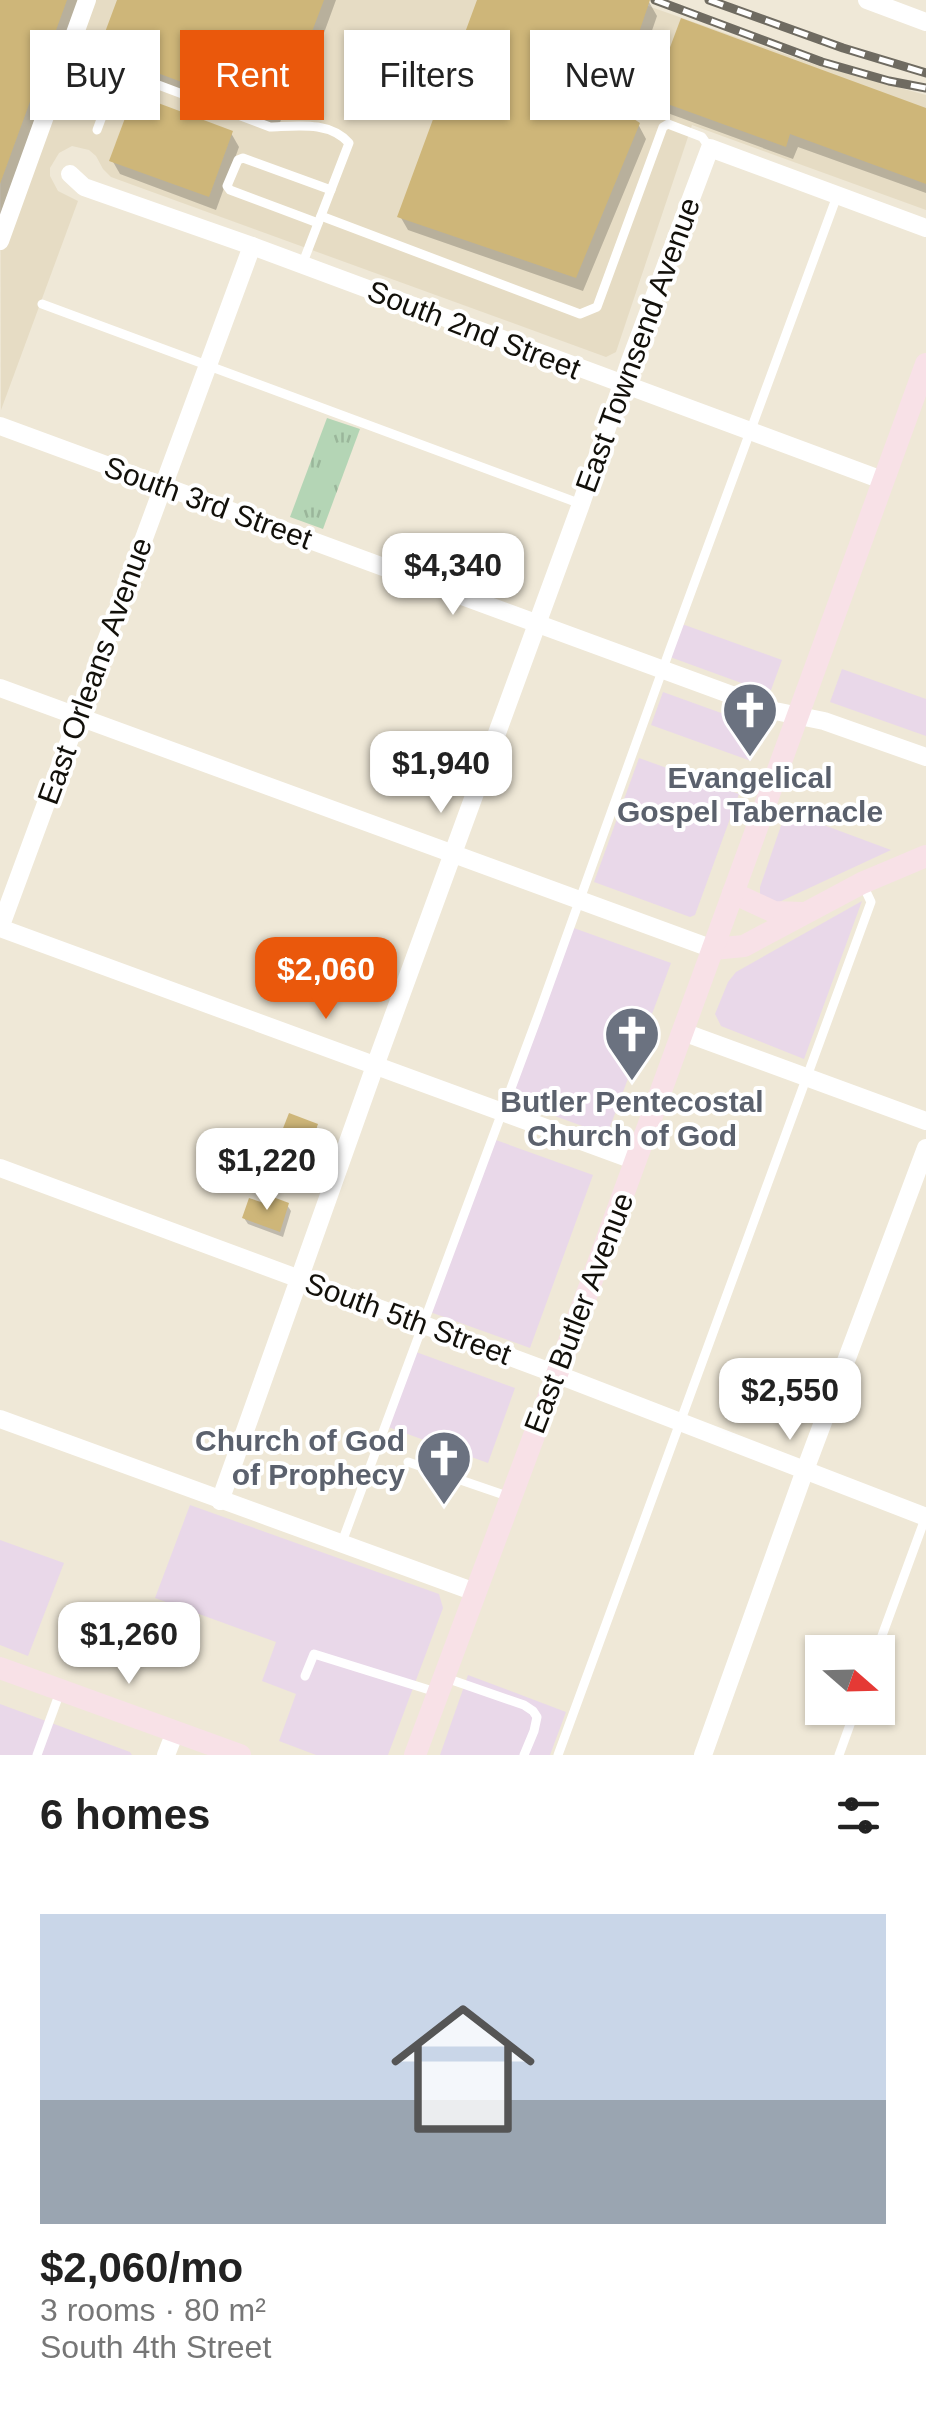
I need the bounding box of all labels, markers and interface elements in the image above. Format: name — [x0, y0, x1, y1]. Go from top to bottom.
chip: Buy — [30, 30, 160, 120]
chip: Rent — [180, 30, 324, 120]
chip: Filters — [344, 30, 510, 120]
chip: New — [530, 30, 670, 120]
street label: East Townsend Avenue — [569, 193, 706, 496]
street label: South 2nd Street — [363, 274, 586, 386]
street label: South 3rd Street — [100, 450, 317, 556]
street label: East Orleans Avenue — [31, 533, 158, 809]
pin: $4,340 — [372, 533, 534, 618]
text: $4,340 — [404, 547, 502, 583]
church icon: Evangelical Gospel Tabernacle — [720, 680, 780, 759]
pin: $1,940 — [360, 731, 522, 816]
text: $1,940 — [392, 745, 490, 781]
place label: Evangelical Gospel Tabernacle — [617, 761, 883, 828]
pin: $2,060 — [245, 937, 407, 1022]
text: $2,060 — [277, 951, 375, 987]
church icon: Butler Pentecostal Church of God — [602, 1004, 662, 1083]
place label: Butler Pentecostal Church of God — [500, 1085, 764, 1152]
pin: $1,220 — [186, 1128, 348, 1213]
text: $1,220 — [218, 1142, 316, 1178]
street label: East Butler Avenue — [518, 1188, 640, 1438]
street label: South 5th Street — [301, 1266, 516, 1371]
pin: $2,550 — [709, 1358, 871, 1443]
text: $2,550 — [741, 1372, 839, 1408]
place label: Church of God of Prophecy — [195, 1424, 405, 1491]
church icon: Church of God of Prophecy — [414, 1428, 474, 1507]
pin: $1,260 — [48, 1602, 210, 1687]
text: $1,260 — [80, 1616, 178, 1652]
north arrow — [805, 1635, 895, 1725]
map controls — [805, 1635, 895, 1725]
icon: filters — [831, 1788, 886, 1843]
text: 6 homes — [40, 1791, 210, 1838]
icon: home — [373, 1979, 553, 2159]
text: $2,060/mo — [40, 2244, 243, 2291]
text: 3 rooms · 80 m² — [40, 2292, 266, 2328]
text: South 4th Street — [40, 2329, 271, 2365]

